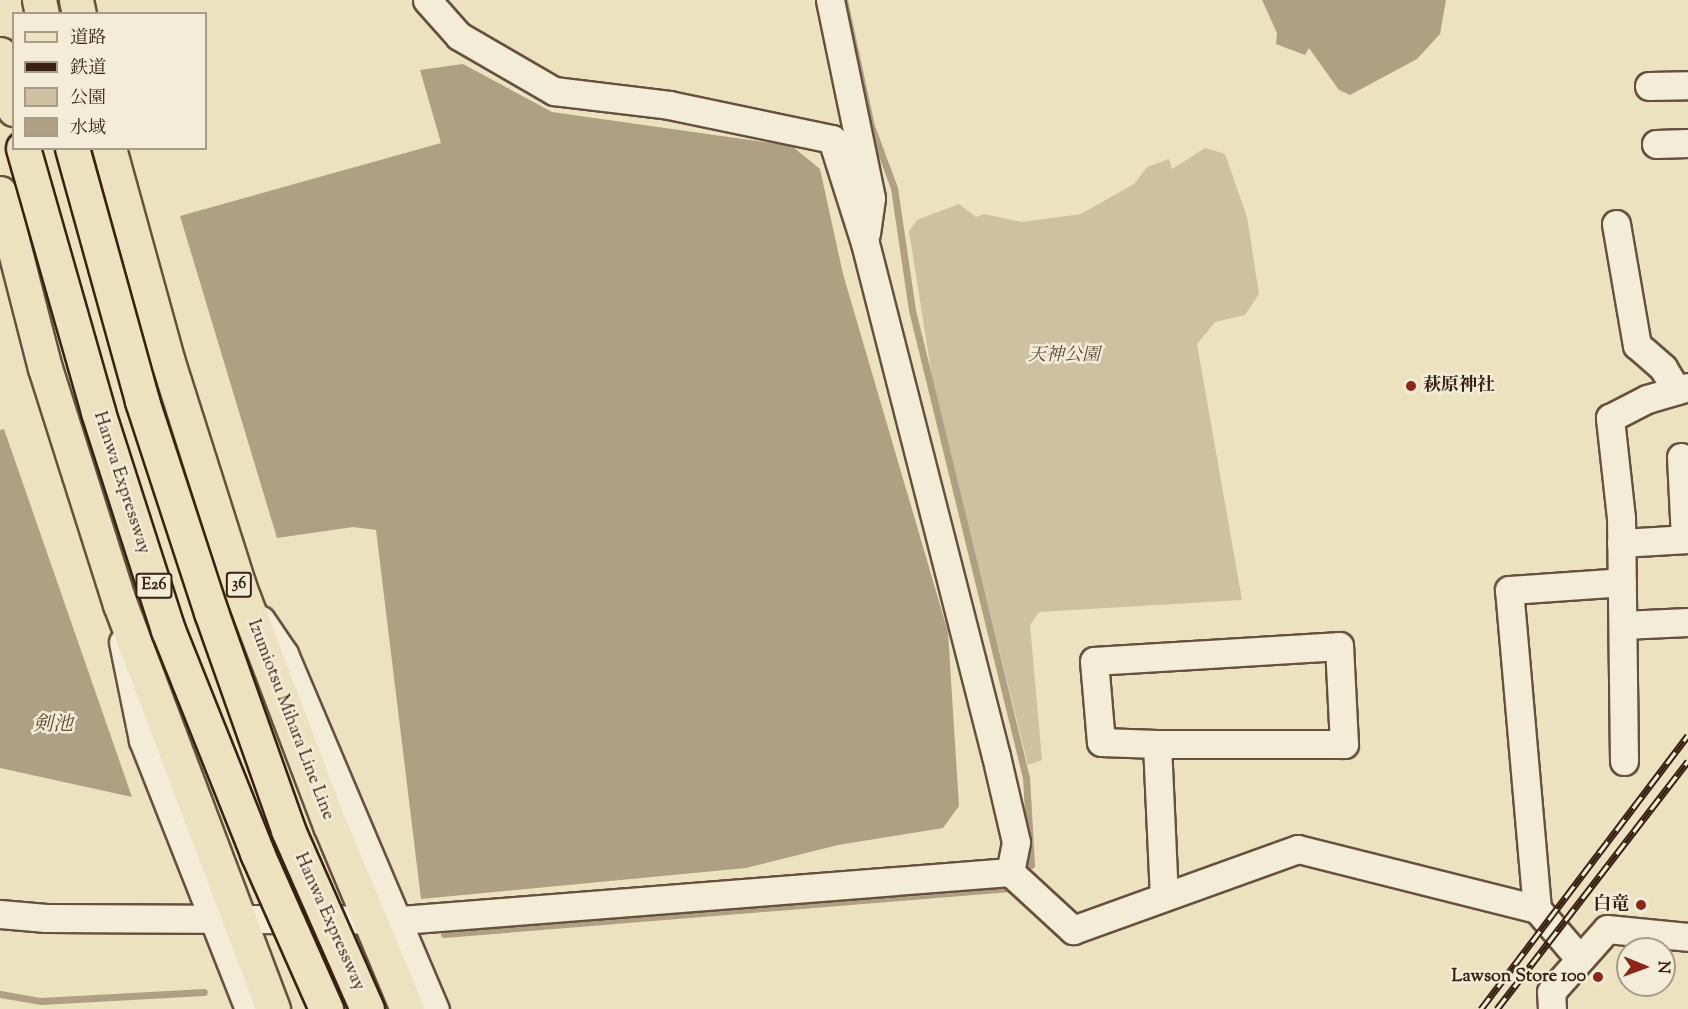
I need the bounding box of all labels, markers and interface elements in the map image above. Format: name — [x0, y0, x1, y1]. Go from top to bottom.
legend — [12, 12, 207, 150]
text: 道路 — [70, 26, 106, 52]
text: 鉄道 — [70, 56, 106, 82]
text: 公園 — [70, 86, 106, 112]
text: 水域 — [70, 116, 106, 142]
park label: 天神公園 — [1028, 345, 1100, 367]
place label: 萩原神社 — [1423, 375, 1495, 397]
marker: 萩原神社 — [1404, 379, 1418, 393]
street label: Hanwa Expressway — [88, 409, 154, 557]
road number: 36 — [226, 572, 252, 598]
road number: E26 — [134, 573, 174, 599]
street label: Izumiotsu Mihara Line Line — [242, 617, 338, 823]
water label: 剣池 — [33, 713, 73, 737]
street label: Hanwa Expressway — [289, 850, 369, 994]
place label: 白竜 — [1593, 894, 1629, 916]
marker: 白竜 — [1634, 898, 1648, 912]
north arrow — [1616, 937, 1676, 997]
text: N — [1651, 961, 1674, 974]
place label: Lawson Store 100 — [1452, 966, 1586, 988]
marker: Lawson Store 100 — [1591, 970, 1605, 984]

